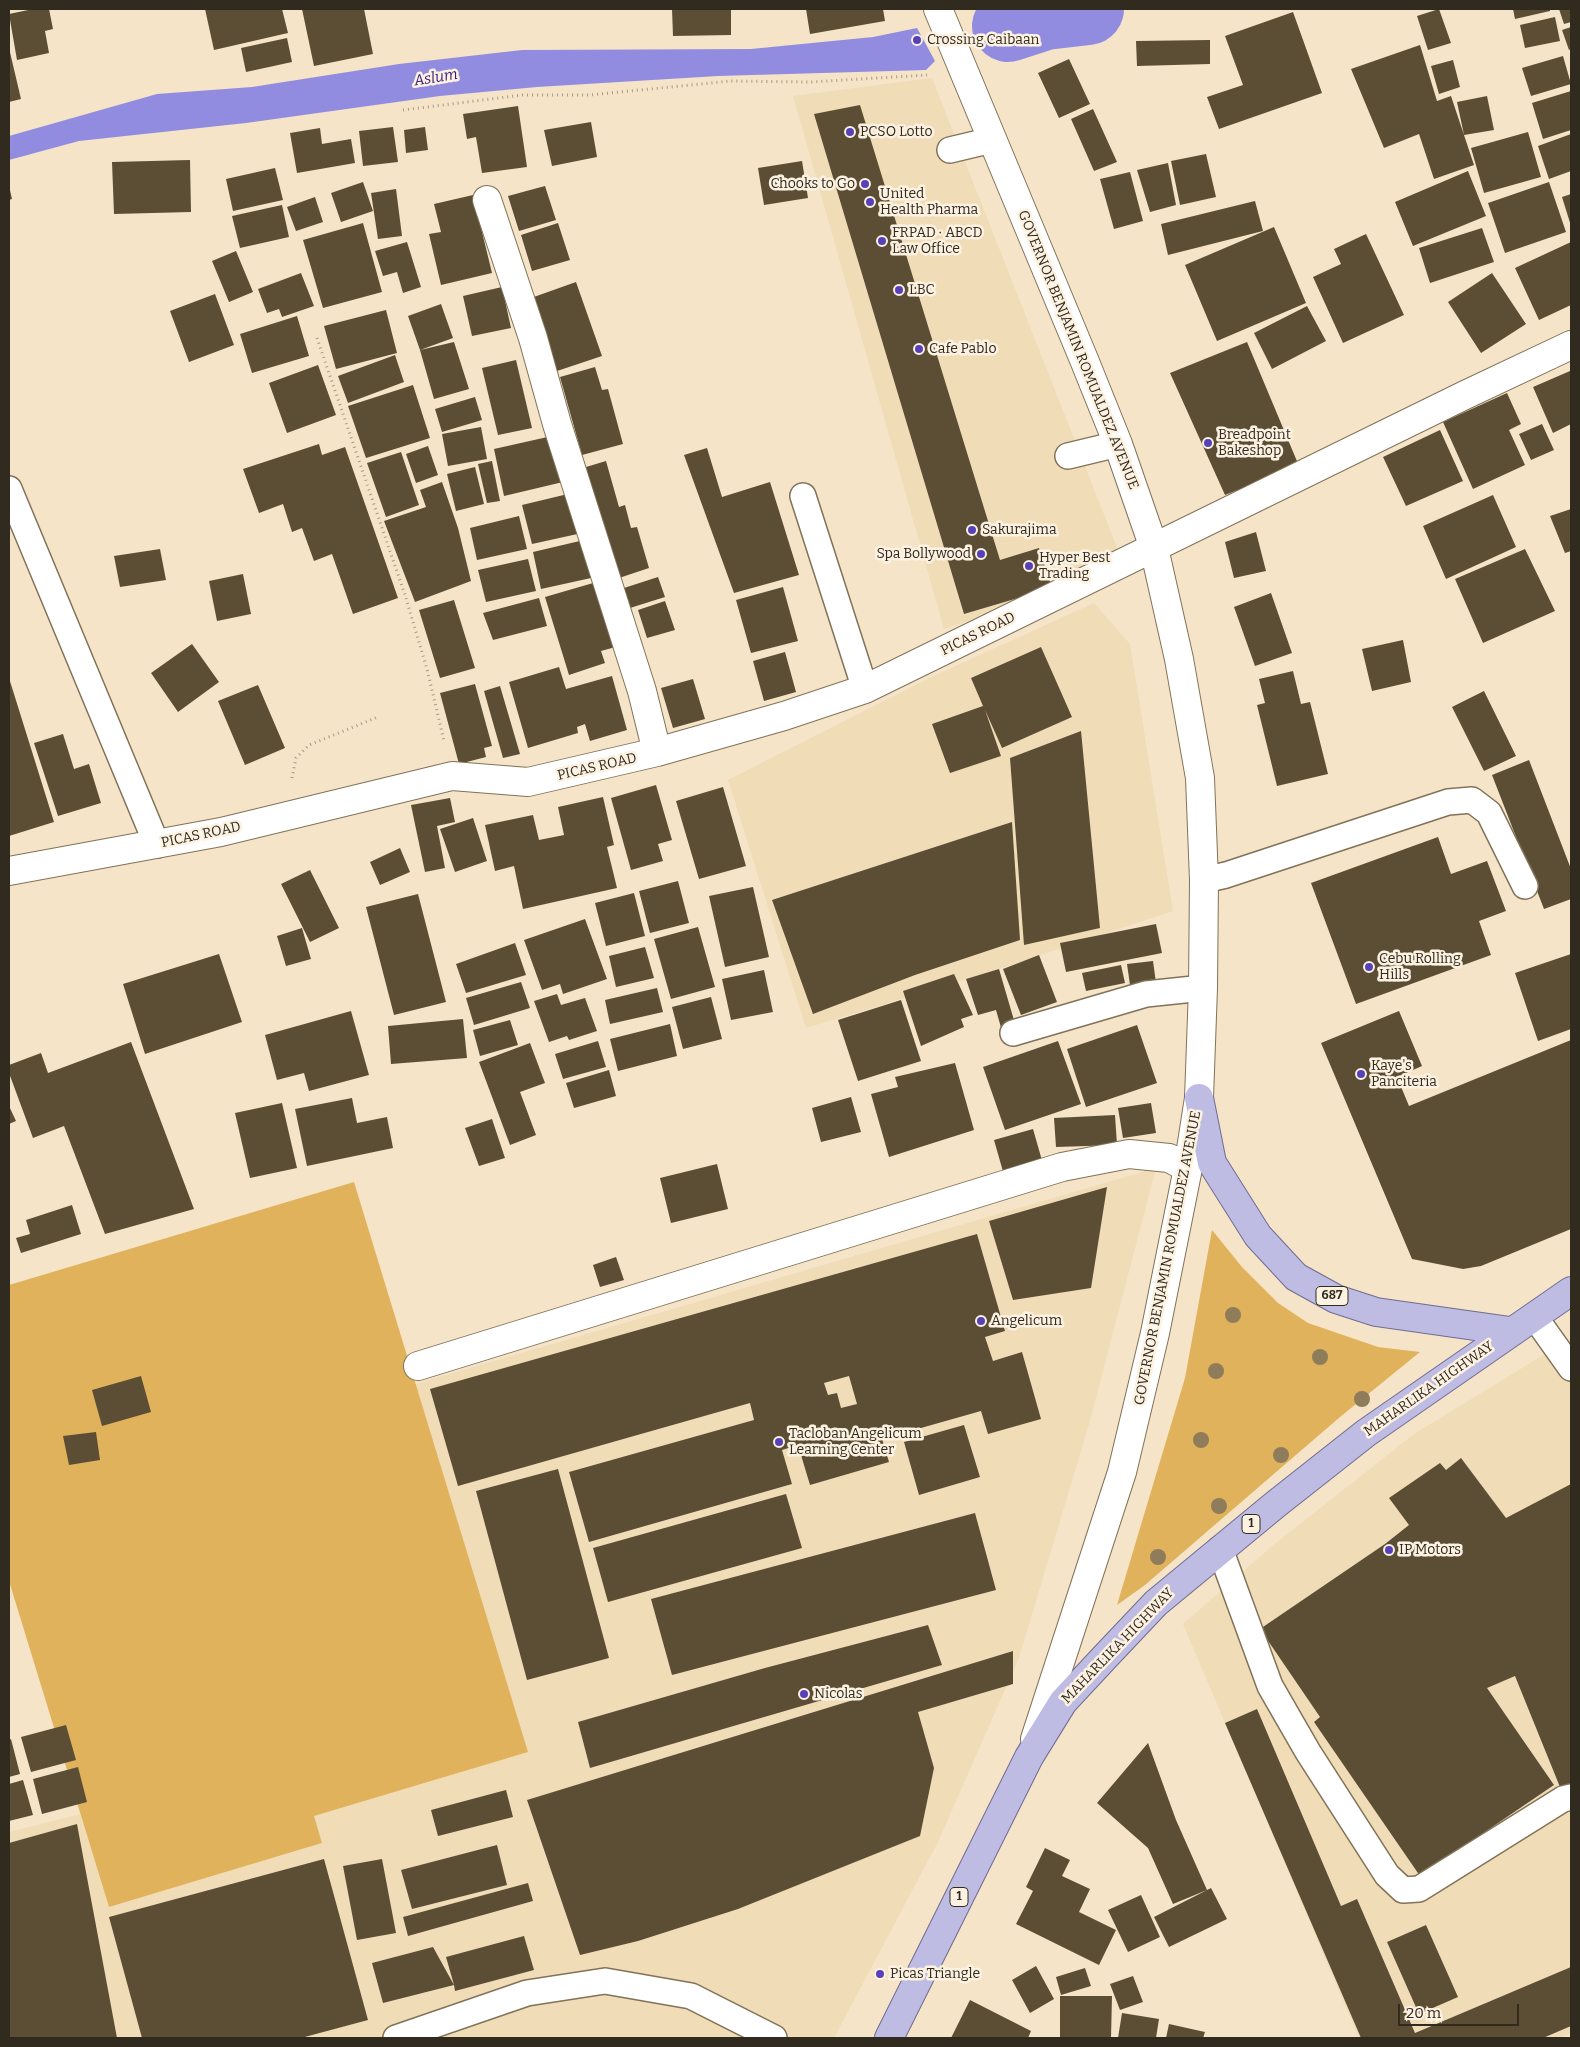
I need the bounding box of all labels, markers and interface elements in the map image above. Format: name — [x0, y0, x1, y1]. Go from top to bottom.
place label: Crossing Caibaan — [927, 32, 1039, 48]
marker: Crossing Caibaan — [911, 34, 923, 46]
water label: Aslum — [413, 66, 459, 90]
place label: PCSO Lotto — [860, 124, 932, 140]
marker: PCSO Lotto — [844, 126, 856, 138]
place label: Chooks to Go — [770, 176, 855, 192]
marker: Chooks to Go — [859, 178, 871, 190]
place label: United Health Pharma — [880, 186, 978, 218]
marker: United Health Pharma — [864, 196, 876, 208]
street label: GOVERNOR BENJAMIN ROMUALDEZ AVENUE — [1014, 208, 1142, 492]
place label: FRPAD ∙ ABCD Law Office — [892, 225, 983, 258]
marker: FRPAD ∙ ABCD Law Office — [876, 235, 888, 247]
place label: LBC — [909, 282, 935, 298]
marker: LBC — [893, 284, 905, 296]
place label: Cafe Pablo — [929, 341, 996, 357]
marker: Cafe Pablo — [913, 343, 925, 355]
place label: Breadpoint Bakeshop — [1218, 427, 1291, 460]
marker: Breadpoint Bakeshop — [1202, 437, 1214, 449]
place label: Sakurajima — [982, 522, 1057, 538]
marker: Sakurajima — [966, 524, 978, 536]
place label: Spa Bollywood — [876, 546, 971, 562]
marker: Spa Bollywood — [975, 548, 987, 560]
place label: Hyper Best Trading — [1039, 550, 1110, 582]
marker: Hyper Best Trading — [1023, 560, 1035, 572]
street label: PICAS ROAD — [938, 609, 1018, 659]
street label: PICAS ROAD — [556, 750, 638, 784]
street label: PICAS ROAD — [160, 818, 242, 852]
place label: Cebu Rolling Hills — [1379, 951, 1461, 984]
marker: Cebu Rolling Hills — [1363, 961, 1375, 973]
place label: Kaye's Panciteria — [1371, 1058, 1437, 1090]
marker: Kaye's Panciteria — [1355, 1068, 1367, 1080]
street label: GOVERNOR BENJAMIN ROMUALDEZ AVENUE — [1131, 1109, 1205, 1407]
road number: 687 — [1316, 1286, 1348, 1305]
place label: Angelicum — [991, 1313, 1062, 1329]
marker: Angelicum — [975, 1315, 987, 1327]
street label: MAHARLIKA HIGHWAY — [1361, 1338, 1497, 1440]
place label: Tacloban Angelicum Learning Center — [789, 1426, 921, 1458]
marker: Tacloban Angelicum Learning Center — [773, 1436, 785, 1448]
road number: 1 — [1242, 1515, 1260, 1534]
place label: IP Motors — [1399, 1542, 1461, 1558]
marker: IP Motors — [1383, 1544, 1395, 1556]
street label: MAHARLIKA HIGHWAY — [1058, 1585, 1178, 1707]
place label: Nicolas — [814, 1686, 862, 1702]
marker: Nicolas — [798, 1688, 810, 1700]
road number: 1 — [950, 1888, 968, 1906]
place label: Picas Triangle — [890, 1966, 980, 1982]
marker: Picas Triangle — [874, 1968, 886, 1980]
scale bar — [1400, 1994, 1521, 2026]
text: 20 m — [1406, 2004, 1441, 2022]

